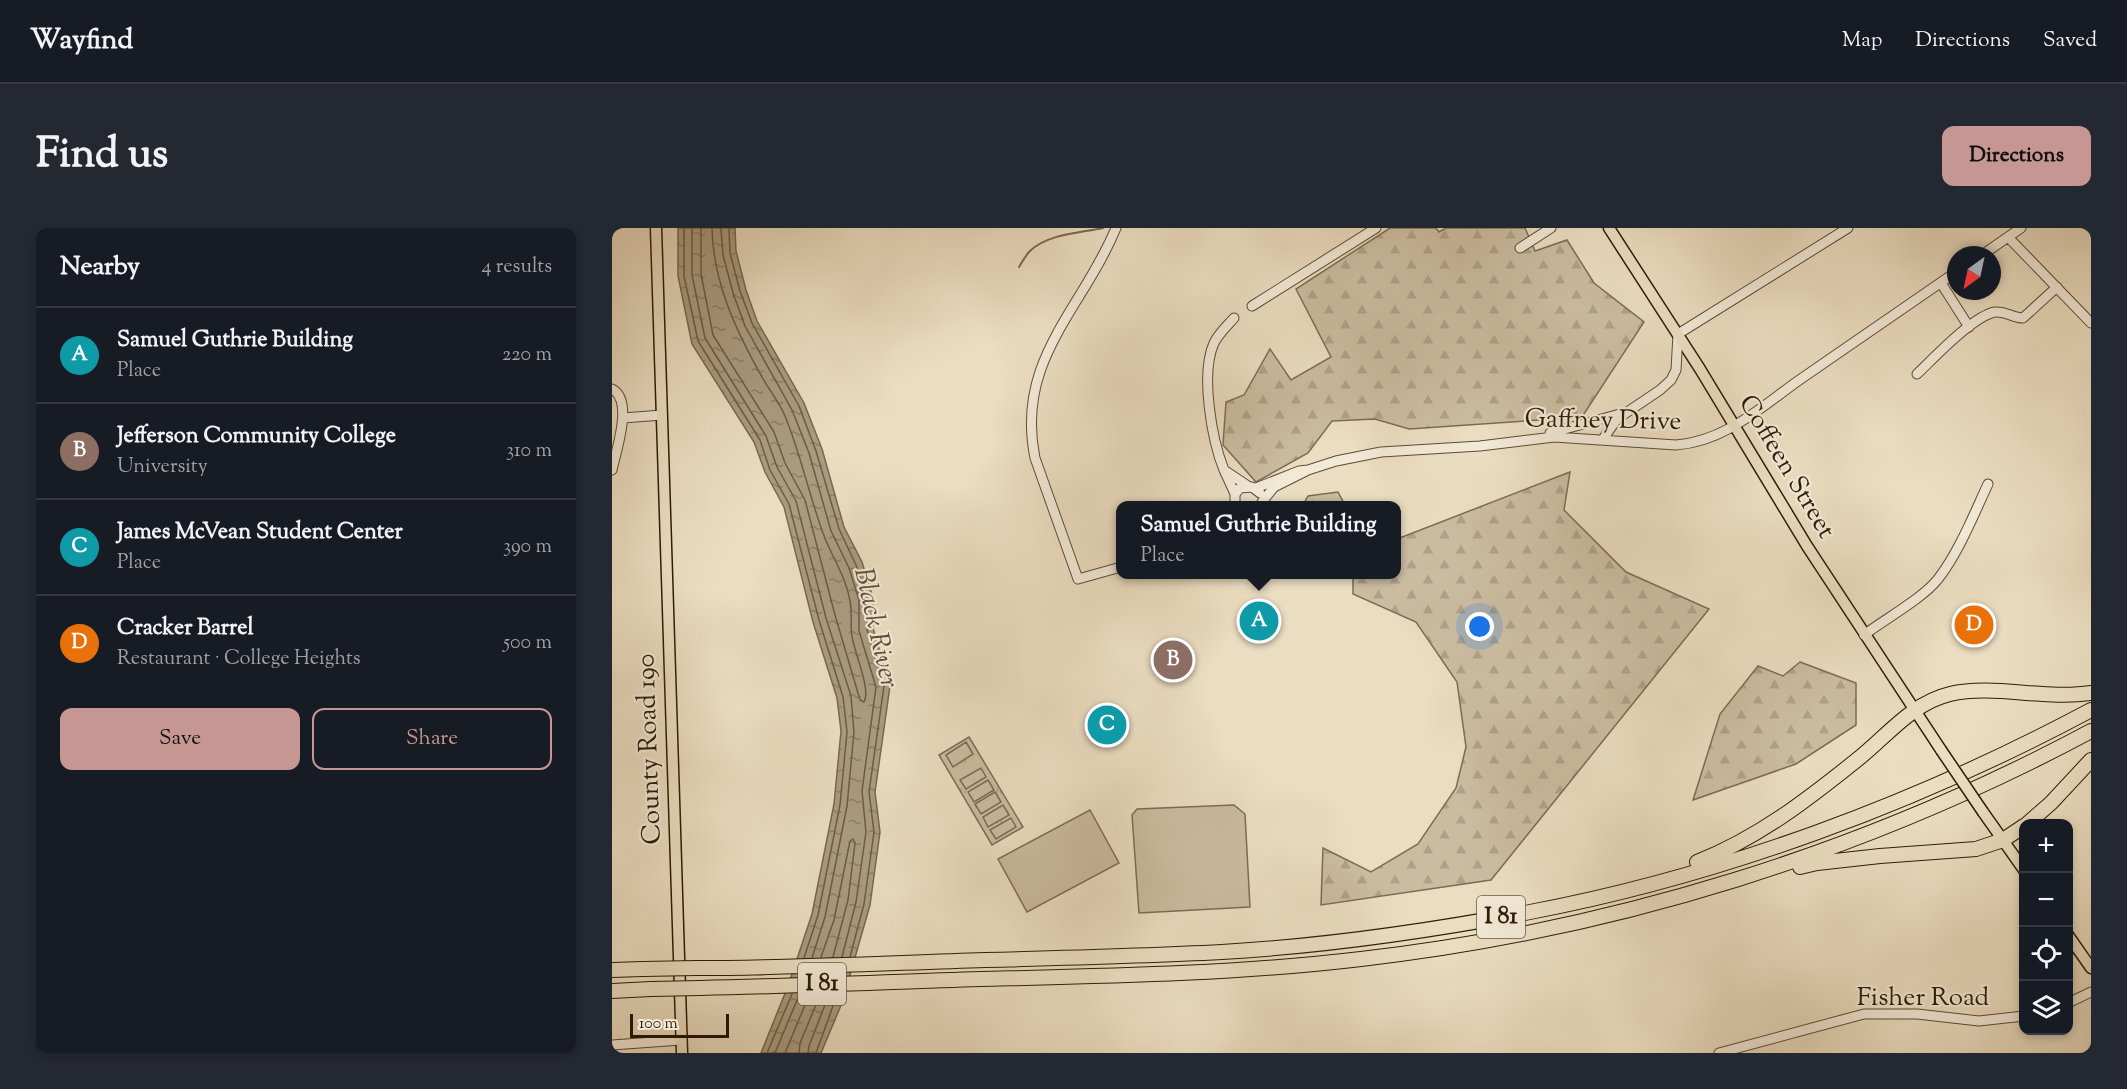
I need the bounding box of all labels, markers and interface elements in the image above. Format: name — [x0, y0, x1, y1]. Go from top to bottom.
text: Wayfind — [30, 21, 133, 61]
text: Map — [1842, 26, 1882, 56]
text: Directions — [1915, 26, 2010, 56]
text: Saved — [2043, 26, 2097, 56]
text: Find us — [36, 126, 168, 186]
button: Directions — [1942, 126, 2091, 186]
north arrow — [1947, 246, 2001, 300]
text: Nearby — [60, 249, 140, 286]
text: 4 results — [481, 253, 552, 282]
text: Samuel Guthrie Building — [117, 325, 353, 357]
text: A — [71, 341, 88, 370]
text: 220 m — [502, 341, 552, 370]
text: Place — [117, 357, 161, 386]
street label: Coffeen Street — [1728, 388, 1844, 546]
street label: Gaffney Drive — [1524, 401, 1682, 441]
text: Jefferson Community College — [117, 421, 396, 453]
text: B — [73, 437, 86, 466]
text: 310 m — [506, 437, 552, 466]
text: University — [117, 453, 208, 482]
popup — [1116, 501, 1401, 579]
text: Samuel Guthrie Building — [1141, 510, 1376, 542]
text: James McVean Student Center — [117, 517, 403, 549]
text: C — [71, 533, 88, 562]
text: 390 m — [503, 533, 552, 562]
text: Place — [1141, 542, 1185, 571]
text: Place — [117, 549, 161, 578]
water label: Black River — [842, 564, 908, 692]
pin: A — [1240, 598, 1278, 644]
pin: D — [1954, 602, 1994, 648]
your location — [1465, 612, 1494, 641]
text: Cracker Barrel — [117, 613, 254, 645]
text: D — [72, 629, 87, 658]
text: 500 m — [503, 629, 552, 658]
pin: B — [1154, 638, 1192, 682]
text: Restaurant · College Heights — [117, 645, 361, 674]
street label: County Road 190 — [628, 653, 672, 845]
pin: C — [1088, 702, 1126, 748]
button: Save — [60, 708, 300, 770]
button: Share — [312, 708, 552, 770]
map controls — [2019, 819, 2073, 1035]
button: + — [2019, 819, 2073, 873]
button: − — [2019, 873, 2073, 927]
road number: I 81 — [1477, 896, 1525, 938]
button: locate — [2019, 927, 2073, 981]
road number: I 81 — [798, 963, 846, 1005]
street label: Fisher Road — [1857, 980, 1990, 1017]
button: layers — [2019, 981, 2073, 1035]
scale bar — [630, 1011, 729, 1038]
text: 100 m — [639, 1013, 678, 1036]

